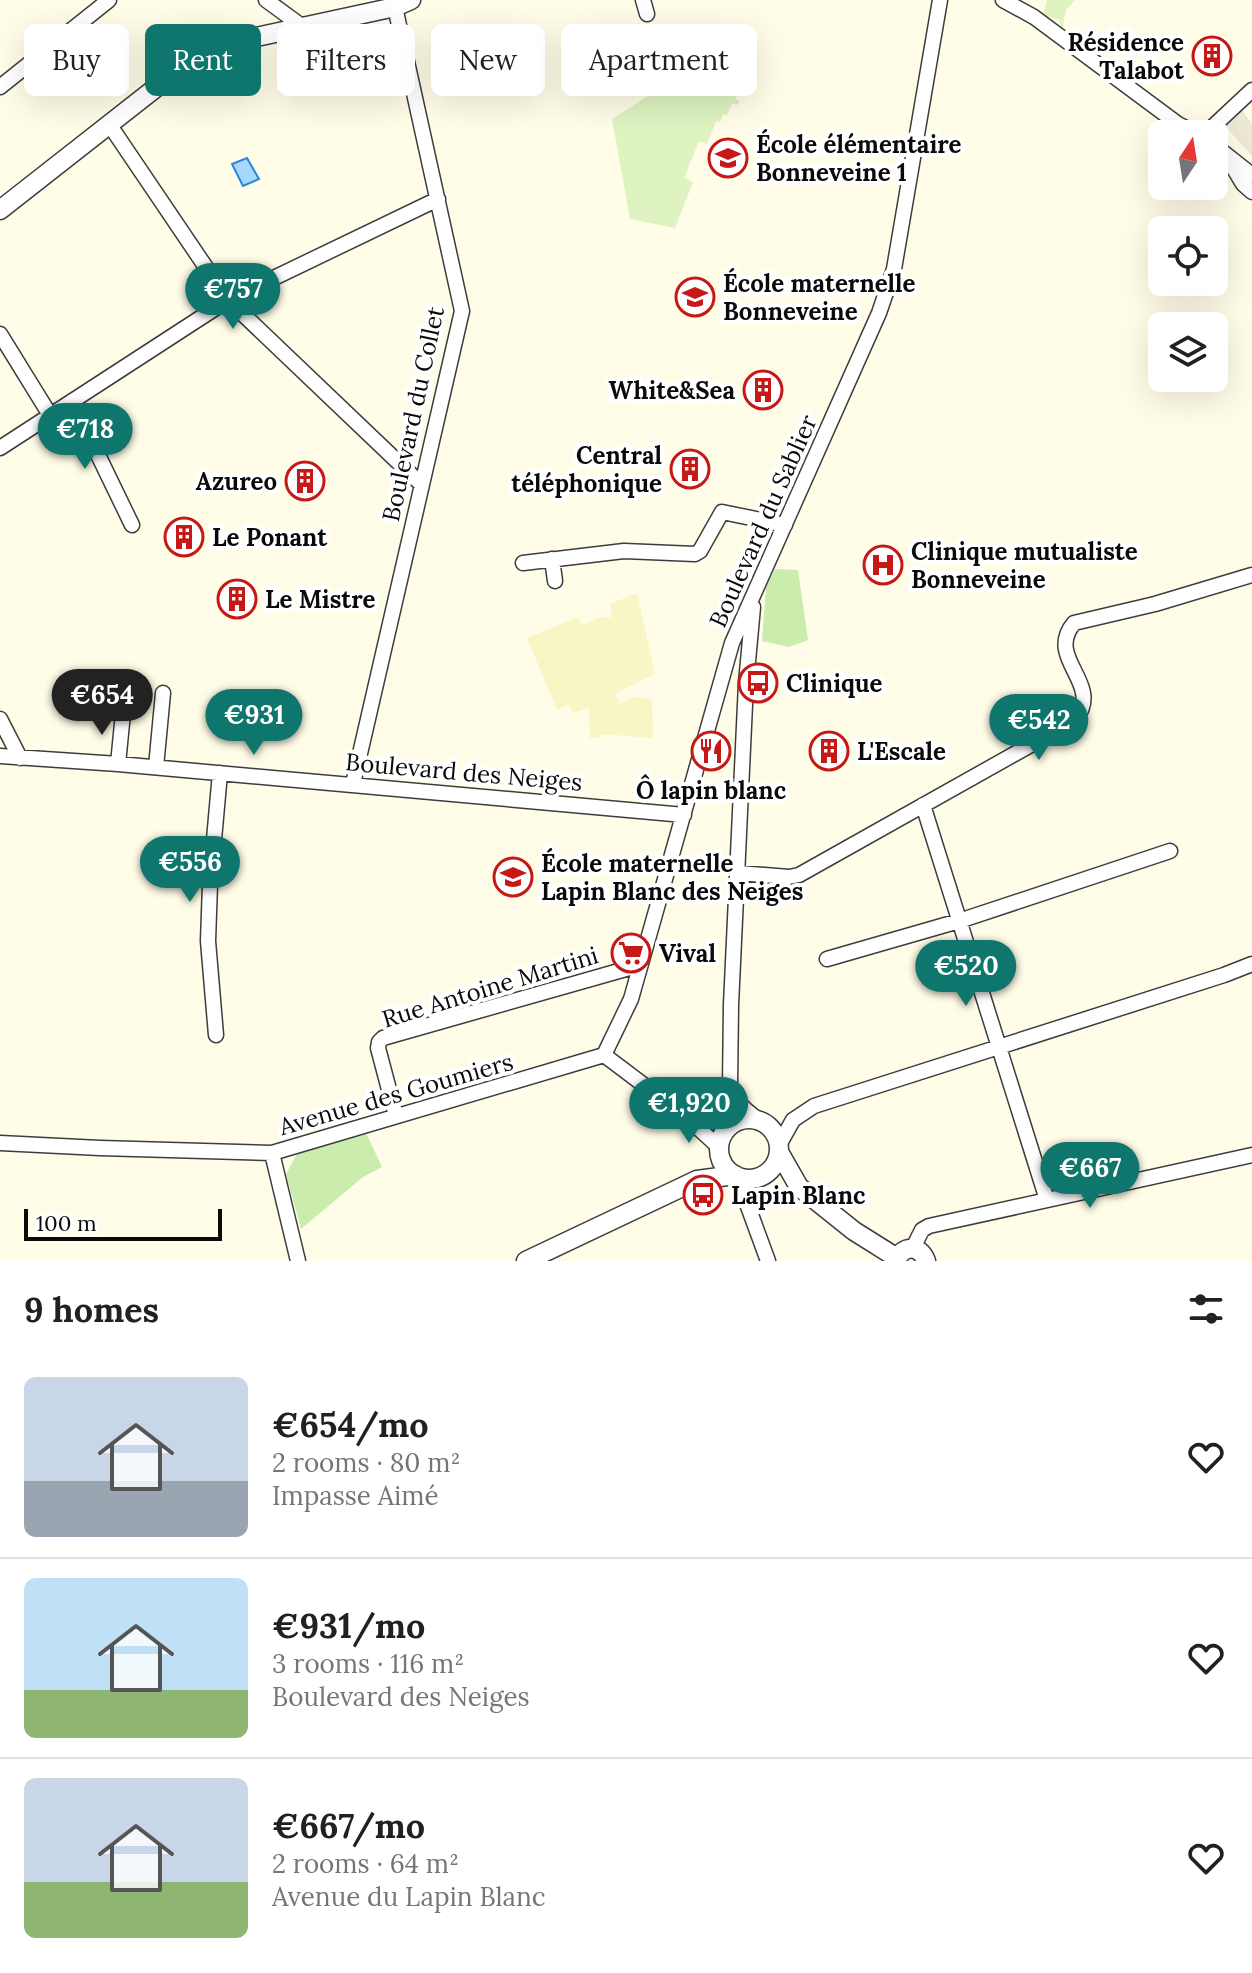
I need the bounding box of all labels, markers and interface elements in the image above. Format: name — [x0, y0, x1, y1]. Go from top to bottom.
chip: Buy — [24, 24, 129, 96]
chip: Rent — [145, 24, 261, 96]
chip: Filters — [277, 24, 415, 96]
chip: New — [431, 24, 545, 96]
chip: Apartment — [561, 24, 757, 96]
place label: Résidence Talabot — [1068, 27, 1185, 86]
building icon: Résidence Talabot — [1191, 35, 1233, 77]
north arrow — [1148, 120, 1228, 200]
map controls — [1148, 120, 1228, 392]
place label: École élémentaire Bonneveine 1 — [756, 128, 962, 188]
school or university icon: École élémentaire Bonneveine 1 — [707, 137, 749, 179]
button: locate — [1148, 216, 1228, 296]
pin: €757 — [186, 263, 280, 331]
place label: École maternelle Bonneveine — [723, 267, 916, 327]
text: €757 — [203, 272, 263, 305]
school or university icon: École maternelle Bonneveine — [674, 276, 716, 318]
street label: Boulevard du Collet — [375, 303, 451, 524]
button: layers — [1148, 312, 1228, 392]
building icon: White&Sea — [742, 369, 784, 411]
place label: White&Sea — [609, 375, 735, 406]
pin: €718 — [38, 403, 132, 471]
street label: Boulevard du Sablier — [702, 409, 824, 632]
text: €718 — [56, 412, 114, 445]
place label: Central téléphonique — [511, 440, 662, 499]
building icon: Central téléphonique — [669, 448, 711, 490]
building icon: Azureo — [284, 460, 326, 502]
place label: Azureo — [196, 466, 277, 497]
building icon: Le Ponant — [163, 516, 205, 558]
place label: Le Ponant — [212, 522, 328, 553]
place label: Clinique mutualiste Bonneveine — [911, 536, 1138, 595]
hospital icon: Clinique mutualiste Bonneveine — [862, 544, 904, 586]
building icon: Le Mistre — [216, 578, 258, 620]
place label: Le Mistre — [265, 584, 376, 615]
bus stop icon: Clinique — [737, 662, 779, 704]
place label: Clinique — [786, 668, 883, 699]
pin: €654 — [55, 669, 149, 737]
text: €654 — [70, 678, 134, 711]
pin: €931 — [207, 689, 301, 757]
pin: €542 — [992, 694, 1086, 762]
text: €931 — [223, 698, 285, 731]
text: €542 — [1007, 703, 1071, 736]
restaurant icon: Ô lapin blanc — [690, 730, 732, 772]
building icon: L'Escale — [808, 730, 850, 772]
place label: L'Escale — [857, 736, 946, 767]
street label: Boulevard des Neiges — [344, 746, 584, 798]
place label: Ô lapin blanc — [636, 774, 787, 806]
pin: €556 — [143, 836, 237, 904]
text: €556 — [158, 845, 222, 878]
place label: École maternelle Lapin Blanc des Neiges — [541, 847, 803, 907]
school or university icon: École maternelle Lapin Blanc des Neiges — [492, 856, 534, 898]
supermarket icon: Vival — [610, 932, 652, 974]
place label: Vival — [659, 938, 716, 969]
street label: Rue Antoine Martini — [378, 939, 602, 1035]
pin: €520 — [919, 940, 1013, 1008]
text: €520 — [933, 949, 999, 982]
street label: Avenue des Goumiers — [274, 1046, 517, 1143]
pin: €1,920 — [624, 1077, 754, 1145]
text: €1,920 — [647, 1086, 731, 1119]
pin: €667 — [1043, 1142, 1137, 1210]
text: €667 — [1058, 1151, 1122, 1184]
bus stop icon: Lapin Blanc — [682, 1174, 724, 1216]
place label: Lapin Blanc — [731, 1180, 866, 1211]
scale bar — [24, 1205, 222, 1241]
text: 100 m — [36, 1209, 97, 1237]
icon: filters — [1184, 1287, 1228, 1331]
text: 9 homes — [24, 1288, 159, 1331]
text: €654/mo — [272, 1403, 429, 1446]
icon: home — [88, 1409, 184, 1505]
icon: heart — [1184, 1435, 1228, 1479]
text: 2 rooms · 80 m² — [272, 1446, 461, 1479]
text: Impasse Aimé — [272, 1479, 439, 1512]
text: €931/mo — [272, 1604, 425, 1647]
icon: home — [88, 1610, 184, 1706]
icon: heart — [1184, 1636, 1228, 1680]
text: 3 rooms · 116 m² — [272, 1647, 464, 1680]
text: Boulevard des Neiges — [272, 1680, 530, 1713]
text: €667/mo — [272, 1804, 425, 1847]
icon: home — [88, 1810, 184, 1906]
icon: heart — [1184, 1836, 1228, 1880]
text: 2 rooms · 64 m² — [272, 1847, 459, 1880]
text: Avenue du Lapin Blanc — [272, 1880, 546, 1913]

